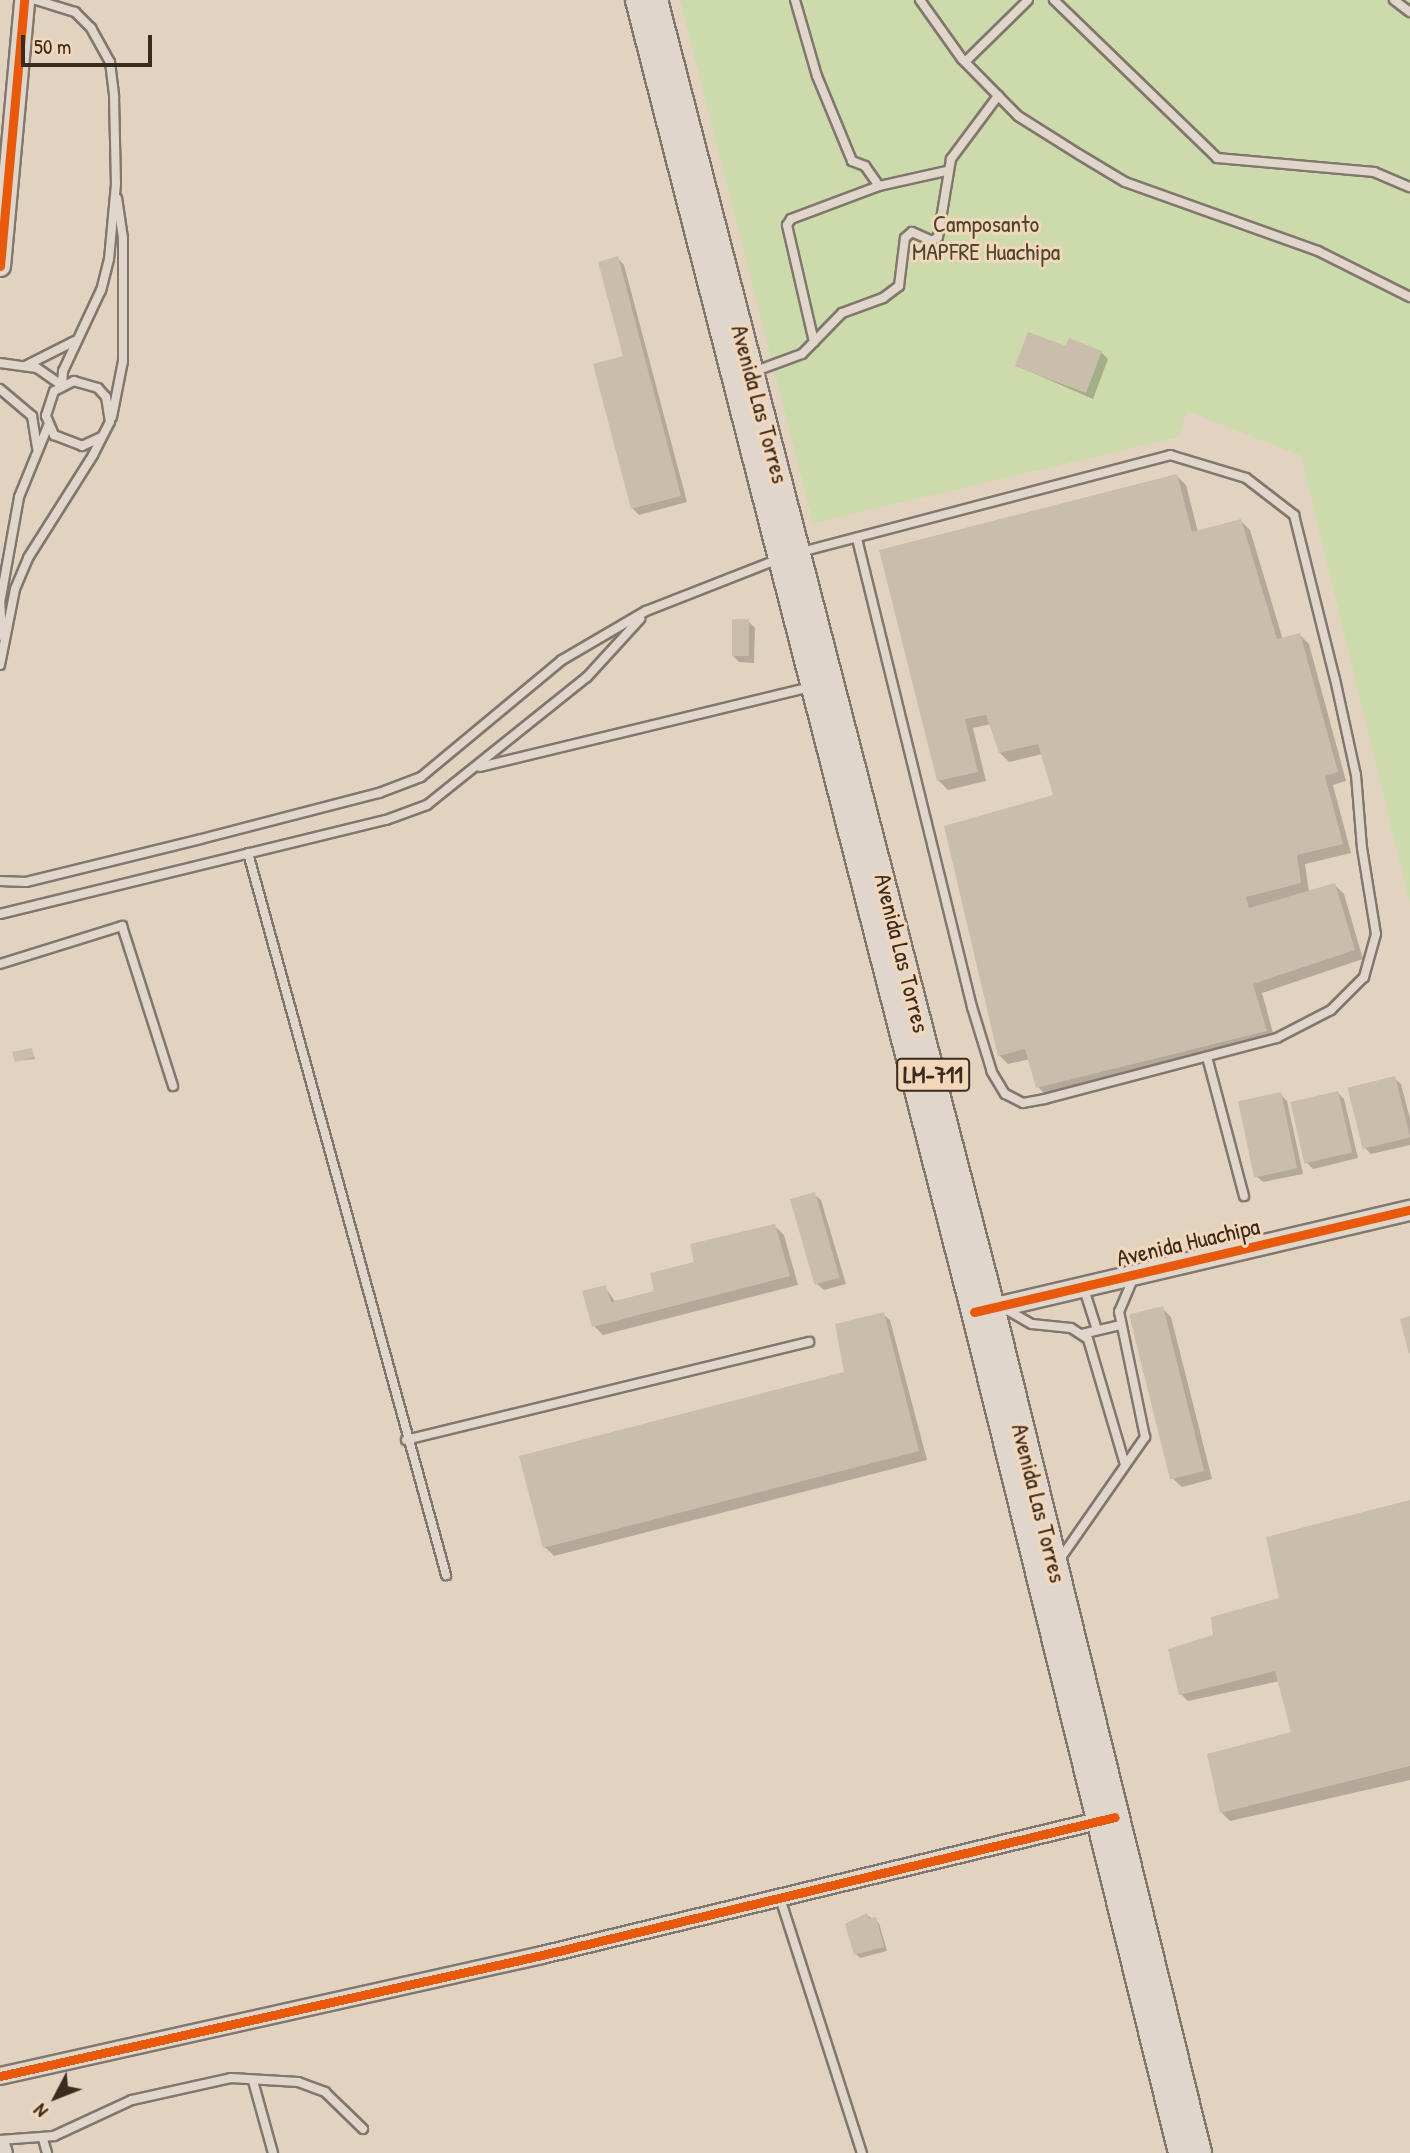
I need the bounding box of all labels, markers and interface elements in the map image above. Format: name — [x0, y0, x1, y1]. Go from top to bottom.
scale bar — [24, 21, 156, 65]
text: 50 m — [34, 32, 71, 61]
park label: Camposanto MAPFRE Huachipa — [912, 210, 1060, 266]
street label: Avenida Las Torres — [725, 322, 795, 486]
street label: Avenida Las Torres — [868, 871, 936, 1035]
road number: LM-711 — [894, 1056, 972, 1094]
street label: Avenida Huachipa — [1114, 1212, 1262, 1272]
street label: Avenida Las Torres — [1005, 1421, 1073, 1585]
north arrow — [21, 2062, 91, 2132]
text: N — [27, 2099, 53, 2124]

